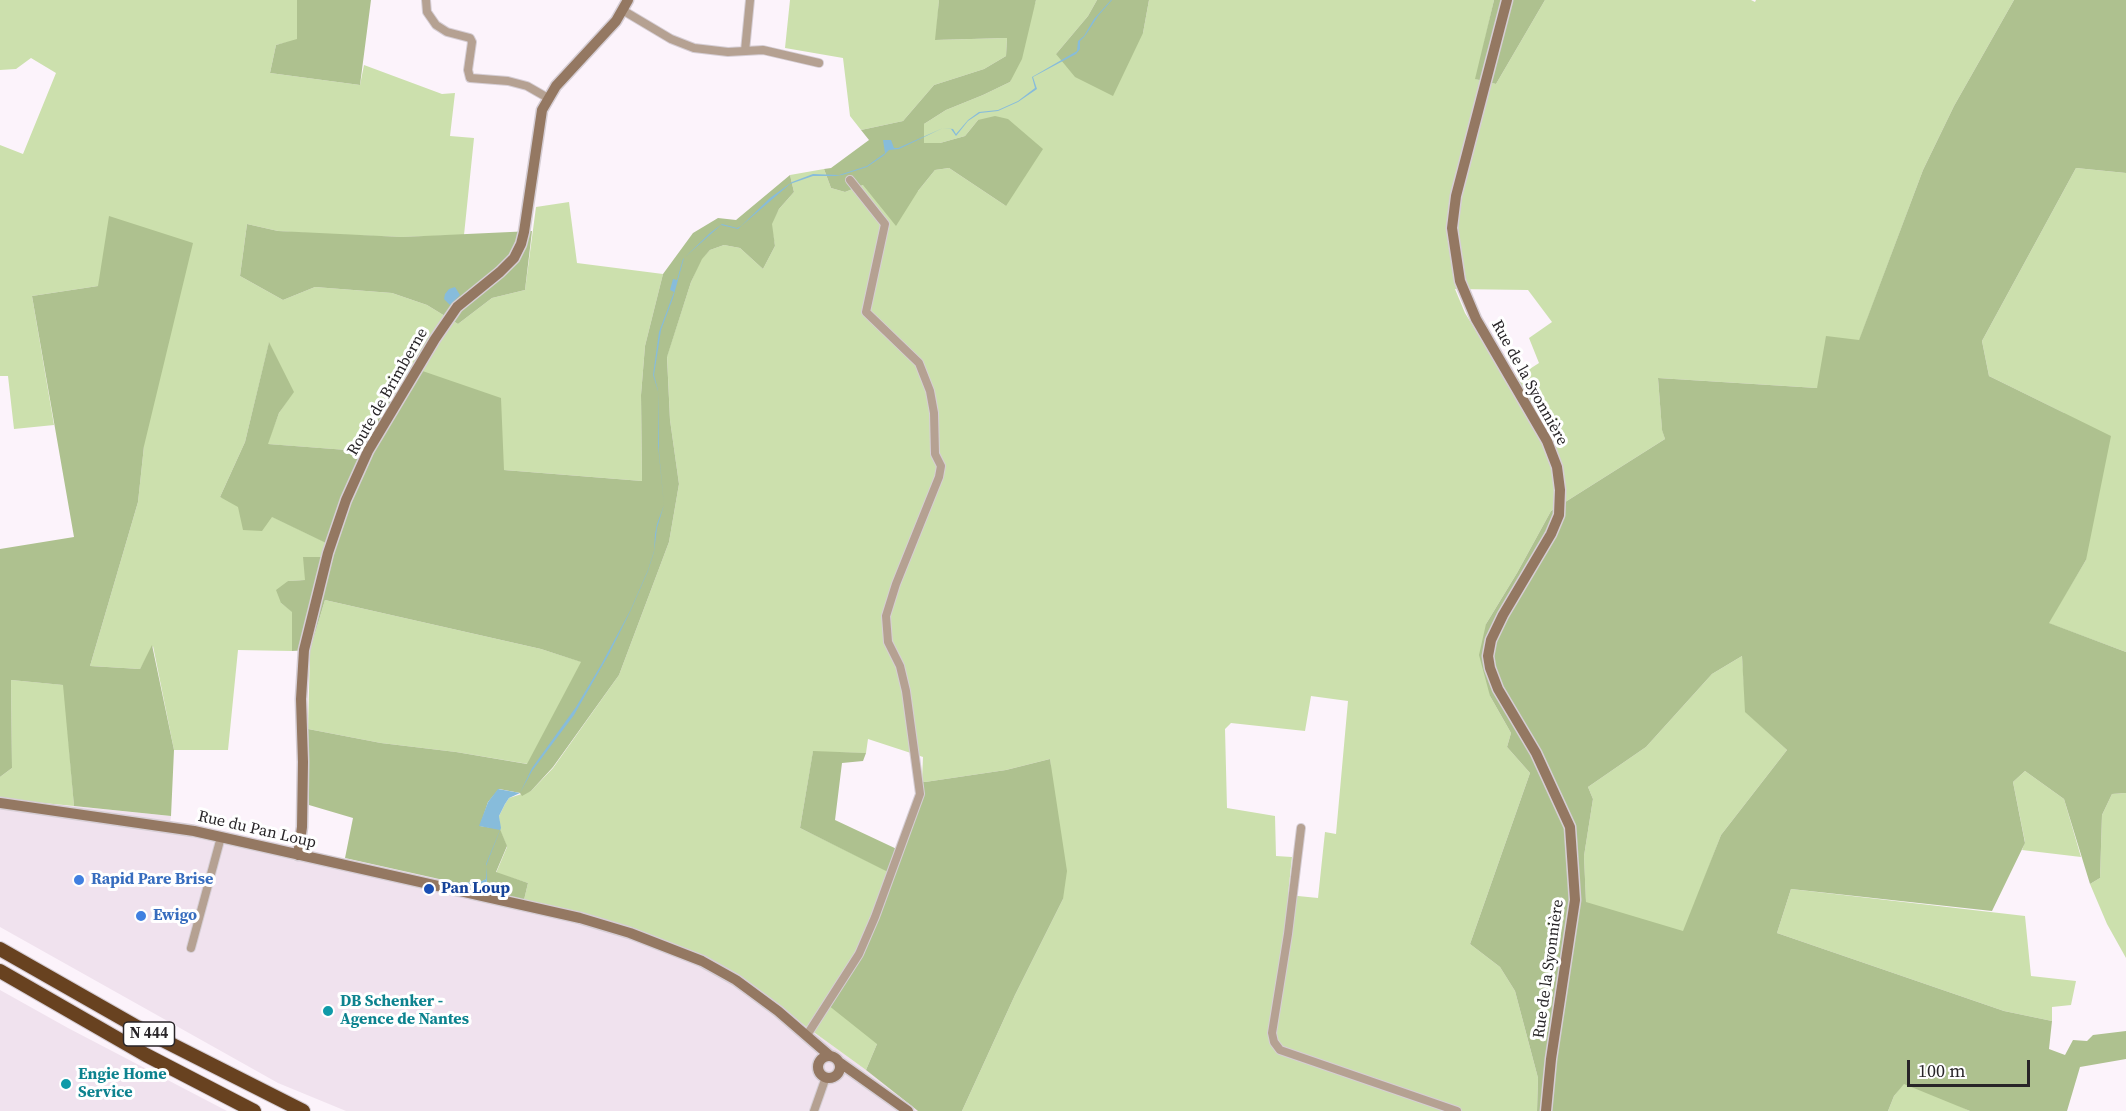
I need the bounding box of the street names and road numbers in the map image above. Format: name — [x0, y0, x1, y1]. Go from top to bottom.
street label: Rue de la Syonnière — [1487, 317, 1571, 449]
street label: Route de Brimberne — [344, 325, 432, 459]
street label: Rue du Pan Loup — [196, 807, 318, 853]
street label: Rue de la Syonnière — [1530, 898, 1568, 1040]
road number: N 444 — [124, 1022, 174, 1046]

